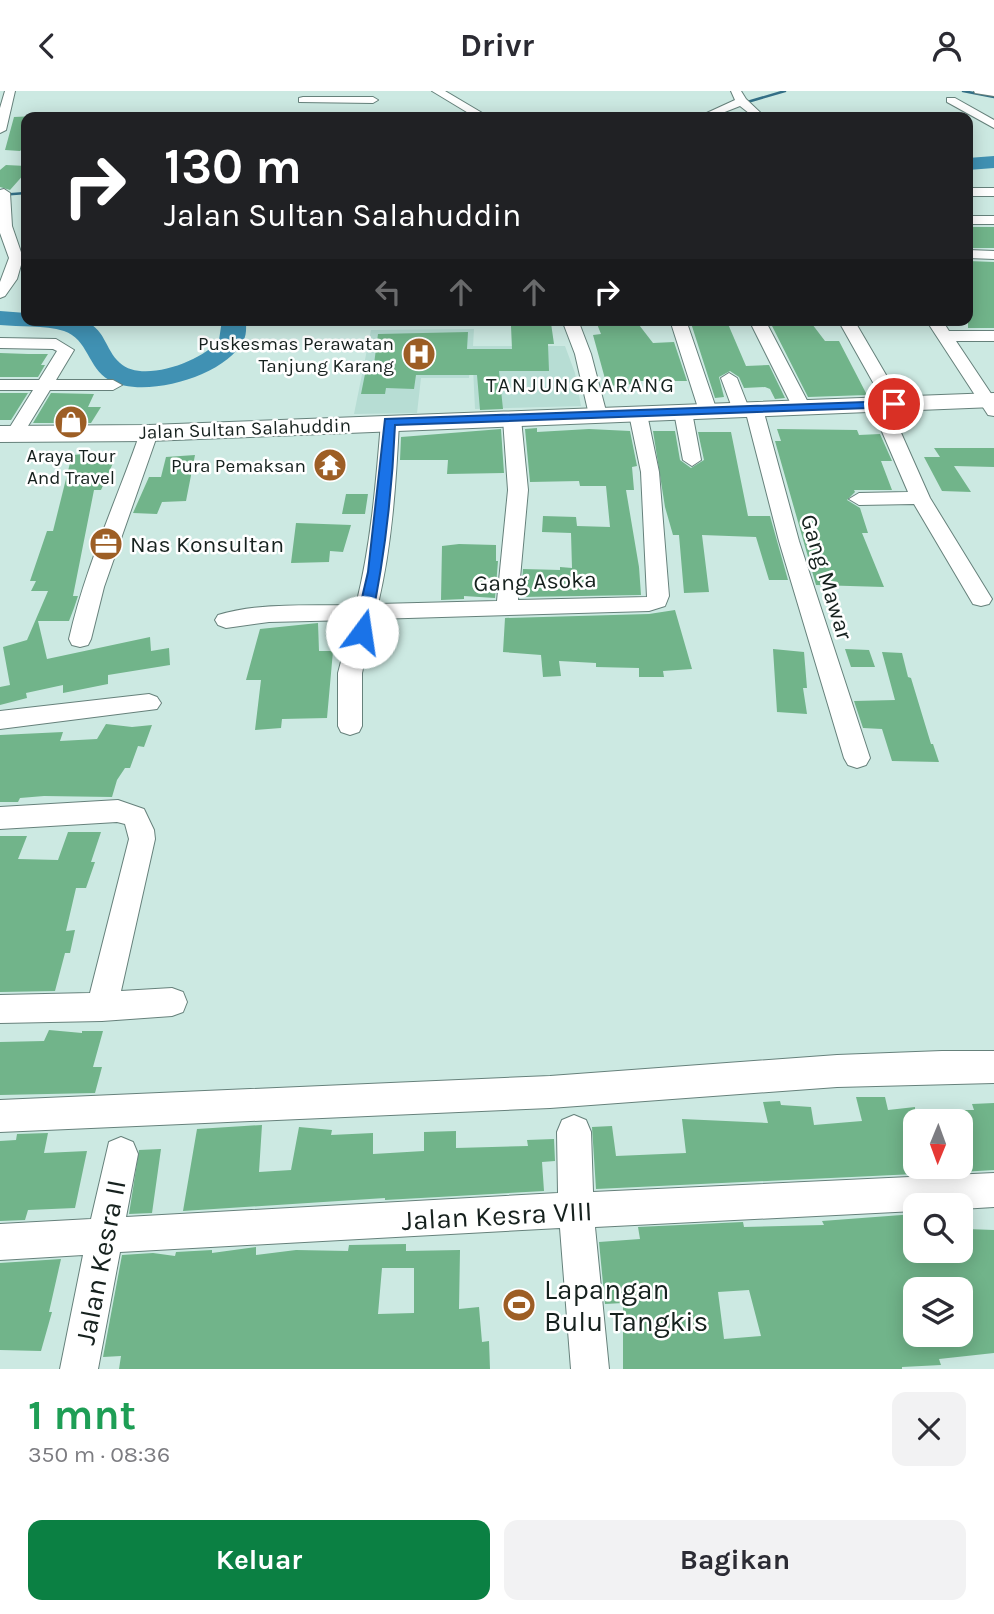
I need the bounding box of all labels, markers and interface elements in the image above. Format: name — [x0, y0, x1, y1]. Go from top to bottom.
icon: back — [28, 27, 66, 65]
text: Drivr — [460, 27, 534, 64]
icon: person — [928, 27, 966, 65]
text: 130 m — [164, 138, 302, 195]
icon: right — [49, 140, 140, 231]
text: Jalan Sultan Salahuddin — [164, 197, 521, 234]
icon: left — [369, 273, 407, 311]
icon: ahead — [442, 273, 480, 311]
icon: ahead — [515, 273, 553, 311]
icon: right — [588, 273, 626, 311]
place label: Puskesmas Perawatan Tanjung Karang — [198, 333, 394, 377]
hospital icon: Puskesmas Perawatan Tanjung Karang — [400, 335, 438, 373]
district label: TANJUNGKARANG — [486, 373, 676, 397]
pin — [864, 374, 924, 434]
icon: arrive — [875, 385, 913, 423]
shop icon: Araya Tour And Travel — [52, 403, 90, 441]
street label: Jalan Sultan Salahuddin — [139, 414, 351, 444]
place label: Araya Tour And Travel — [27, 445, 116, 489]
temple icon: Pura Pemaksan — [311, 446, 349, 484]
place label: Pura Pemaksan — [171, 455, 306, 477]
street label: Gang Mawar — [795, 511, 859, 644]
office icon: Nas Konsultan — [87, 525, 125, 563]
place label: Nas Konsultan — [130, 531, 284, 558]
street label: Gang Asoka — [473, 566, 597, 597]
position arrow — [325, 595, 399, 669]
north arrow — [903, 1109, 973, 1179]
map controls — [903, 1109, 973, 1347]
street label: Jalan Kesra II — [68, 1177, 133, 1347]
button: search — [903, 1193, 973, 1263]
street label: Jalan Kesra VIII — [401, 1194, 593, 1237]
place label: Lapangan Bulu Tangkis — [544, 1273, 708, 1338]
button: layers — [903, 1277, 973, 1347]
sports icon: Lapangan Bulu Tangkis — [500, 1286, 538, 1324]
text: 1 mnt — [28, 1390, 136, 1440]
button: close — [892, 1392, 966, 1466]
text: 350 m · 08:36 — [28, 1441, 170, 1468]
button: Keluar — [28, 1520, 490, 1600]
button: Bagikan — [504, 1520, 966, 1600]

